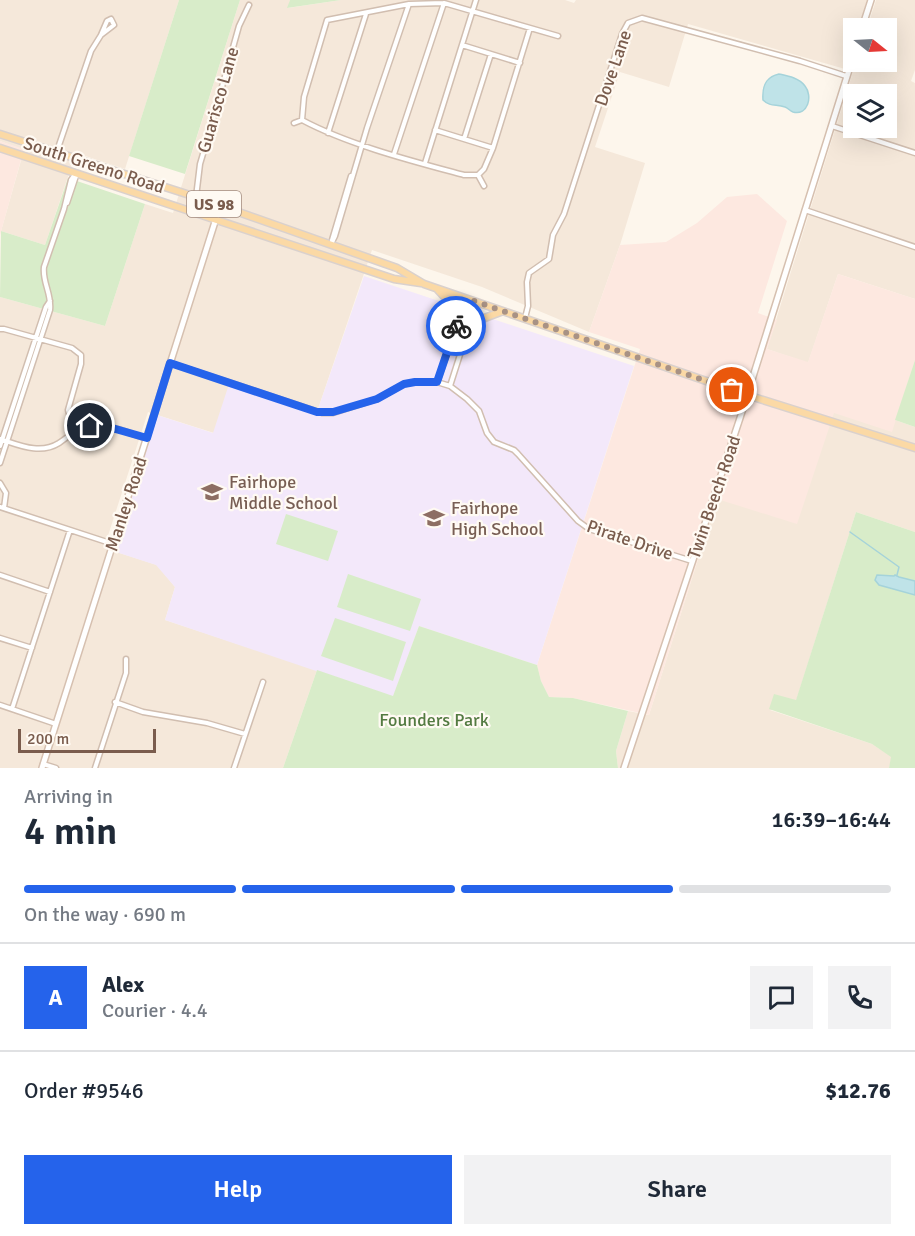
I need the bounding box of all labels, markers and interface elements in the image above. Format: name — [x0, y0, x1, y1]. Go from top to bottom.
north arrow — [843, 18, 897, 72]
map controls — [843, 18, 897, 138]
street label: Dove Lane — [590, 27, 636, 109]
street label: Guarisco Lane — [192, 45, 244, 155]
button: layers — [843, 84, 897, 138]
street label: South Greeno Road — [21, 132, 167, 198]
road number: US 98 — [187, 191, 241, 217]
courier — [426, 296, 486, 356]
icon: bike — [440, 310, 473, 343]
pin — [706, 364, 757, 415]
icon: bag — [715, 373, 748, 406]
pin — [64, 400, 115, 451]
icon: home — [73, 409, 106, 442]
street label: Twin Beech Road — [683, 432, 745, 562]
street label: Manley Road — [100, 454, 152, 554]
place label: Fairhope Middle School — [229, 471, 338, 514]
school or university icon: Fairhope Middle School — [200, 480, 224, 504]
place label: Fairhope High School — [451, 497, 544, 540]
school or university icon: Fairhope High School — [422, 506, 446, 530]
street label: Pirate Drive — [584, 515, 676, 565]
park label: Founders Park — [379, 709, 489, 731]
scale bar — [18, 726, 156, 754]
text: 200 m — [27, 729, 69, 749]
text: Arriving in — [24, 784, 113, 809]
text: 16:39–16:44 — [772, 806, 891, 833]
text: 4 min — [24, 807, 117, 855]
text: On the way · 690 m — [24, 902, 186, 927]
button: chat — [750, 966, 813, 1029]
button: phone — [828, 966, 891, 1029]
text: Alex — [102, 971, 144, 998]
text: A — [48, 984, 63, 1011]
text: Courier · 4.4 — [102, 998, 208, 1023]
text: Order #9546 — [24, 1077, 144, 1104]
text: $12.76 — [825, 1077, 891, 1104]
button: Help — [24, 1155, 452, 1224]
button: Share — [464, 1155, 891, 1224]

